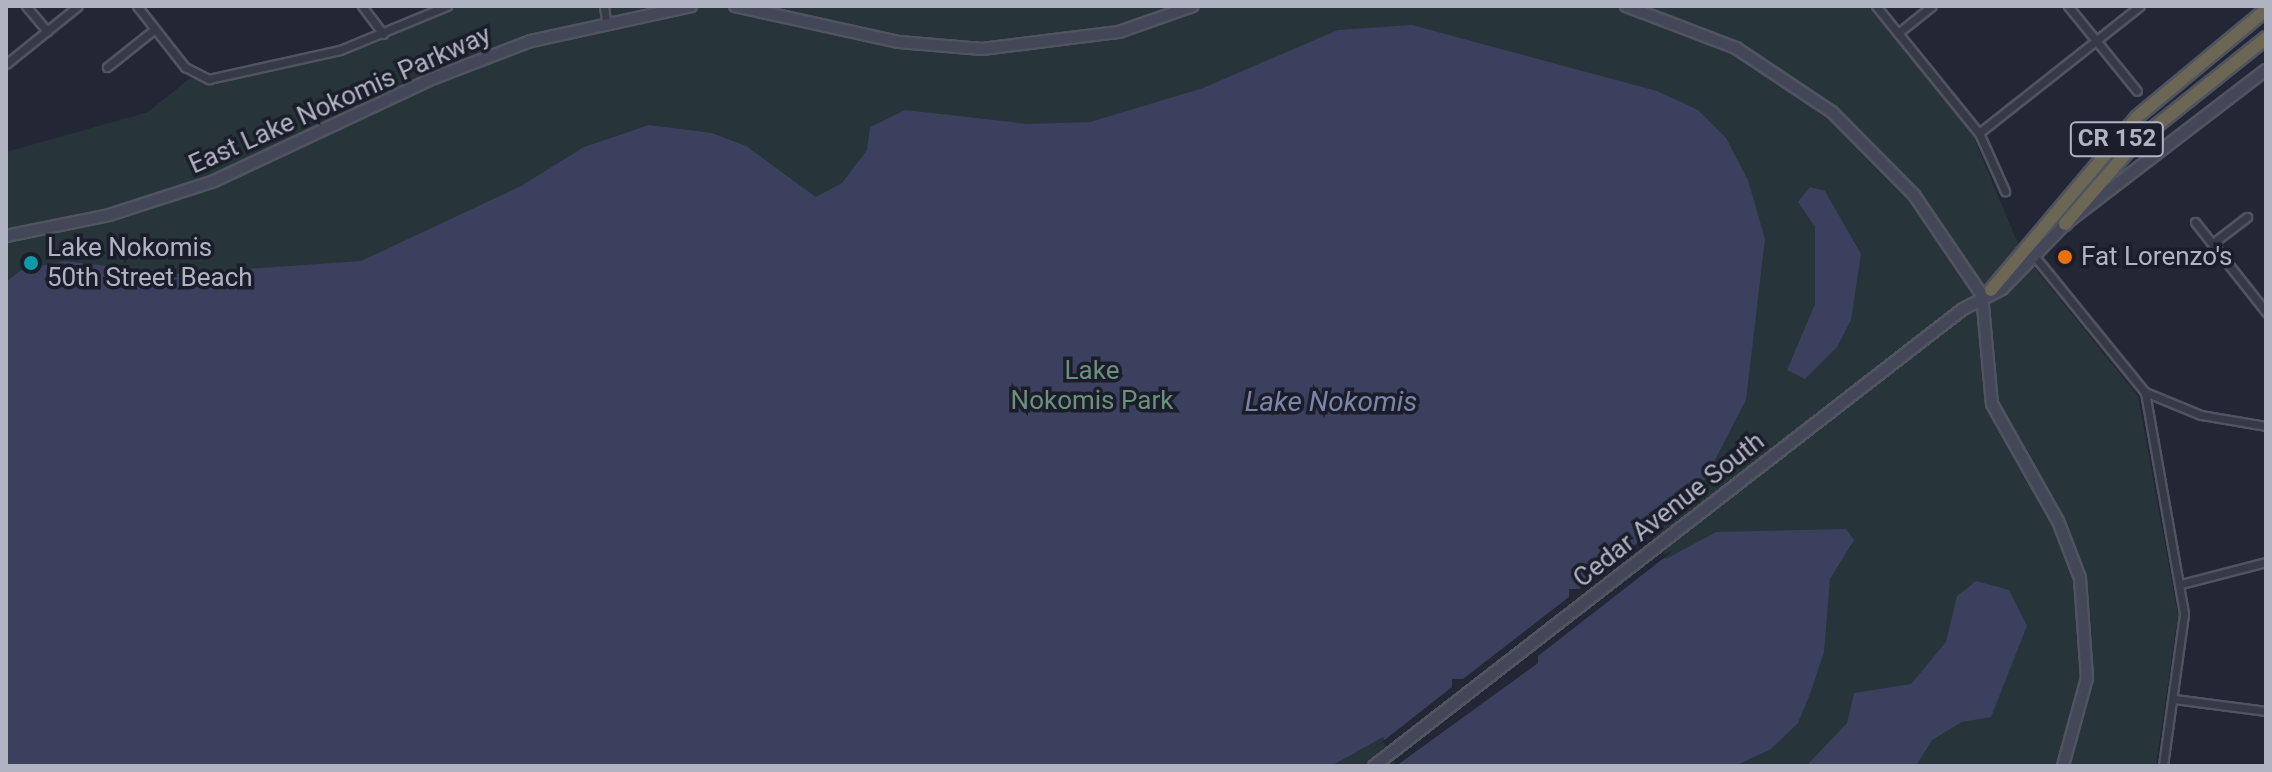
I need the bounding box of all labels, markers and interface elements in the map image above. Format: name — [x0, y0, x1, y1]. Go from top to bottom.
street label: East Lake Nokomis Parkway — [184, 19, 496, 181]
road number: CR 152 — [2069, 119, 2165, 159]
place label: Lake Nokomis 50th Street Beach — [47, 232, 253, 294]
place label: Fat Lorenzo's — [2081, 241, 2232, 273]
marker: Fat Lorenzo's — [2056, 248, 2074, 266]
marker: Lake Nokomis 50th Street Beach — [22, 254, 40, 272]
park label: Lake Nokomis Park — [1011, 355, 1173, 416]
water label: Lake Nokomis — [1245, 385, 1417, 419]
street label: Cedar Avenue South — [1567, 426, 1771, 594]

